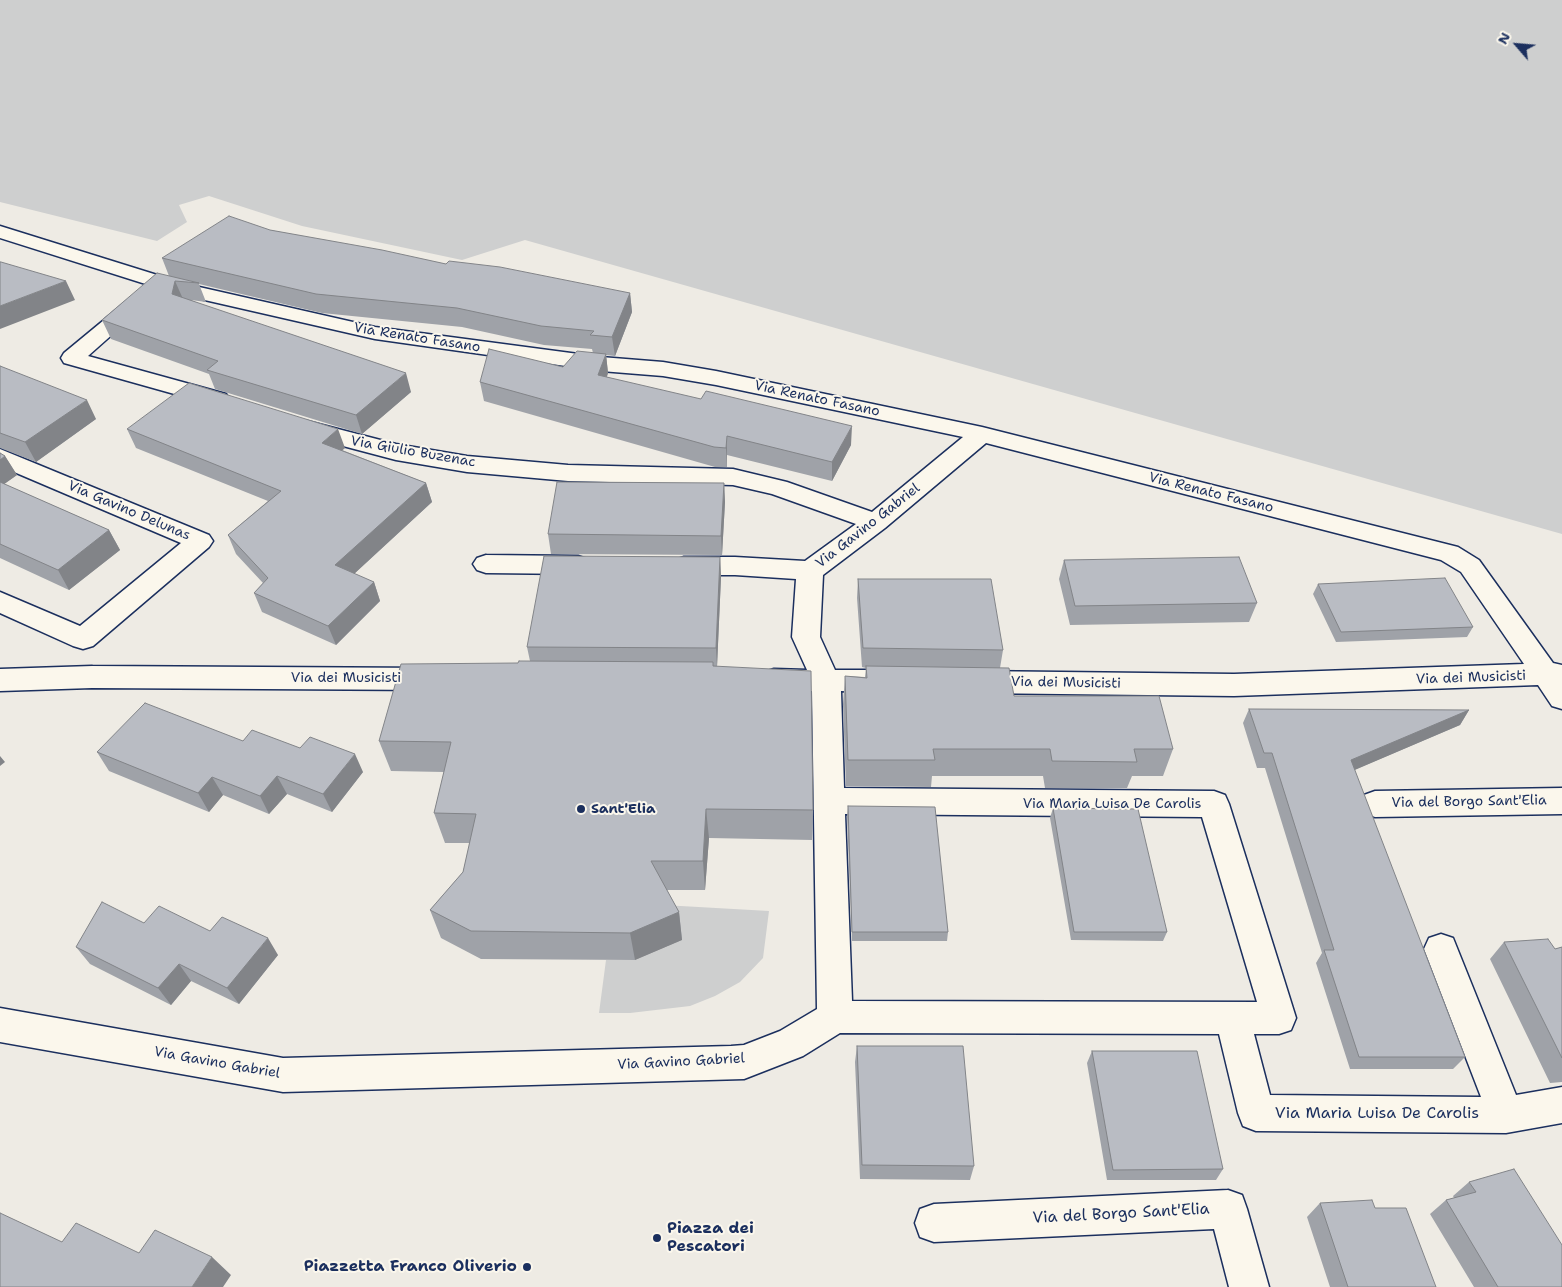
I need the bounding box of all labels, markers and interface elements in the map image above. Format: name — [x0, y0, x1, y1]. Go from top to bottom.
north arrow — [1492, 20, 1542, 70]
text: N — [1493, 29, 1514, 47]
street label: Via Renato Fasano — [352, 320, 482, 356]
street label: Via Renato Fasano — [753, 377, 881, 421]
street label: Via Giulio Buzenac — [349, 433, 477, 471]
street label: Via Renato Fasano — [1147, 469, 1275, 517]
street label: Via Gavino Delunas — [65, 478, 193, 544]
street label: Via Gavino Gabriel — [813, 480, 923, 572]
street label: Via dei Musicisti — [1416, 668, 1526, 688]
street label: Via dei Musicisti — [291, 670, 401, 686]
street label: Via dei Musicisti — [1011, 674, 1121, 692]
street label: Via del Borgo Sant'Elia — [1391, 792, 1547, 812]
street label: Via Maria Luisa De Carolis — [1023, 796, 1201, 812]
place label: Sant'Elia — [591, 801, 656, 817]
marker: Sant'Elia — [575, 803, 587, 815]
street label: Via Gavino Gabriel — [153, 1044, 281, 1082]
street label: Via Gavino Gabriel — [617, 1050, 745, 1074]
street label: Via Maria Luisa De Carolis — [1275, 1104, 1479, 1124]
street label: Via del Borgo Sant'Elia — [1032, 1200, 1210, 1228]
place label: Piazza dei Pescatori — [667, 1219, 754, 1257]
marker: Piazza dei Pescatori — [651, 1232, 663, 1244]
place label: Piazzetta Franco Oliverio — [304, 1257, 517, 1277]
marker: Piazzetta Franco Oliverio — [521, 1261, 533, 1273]

